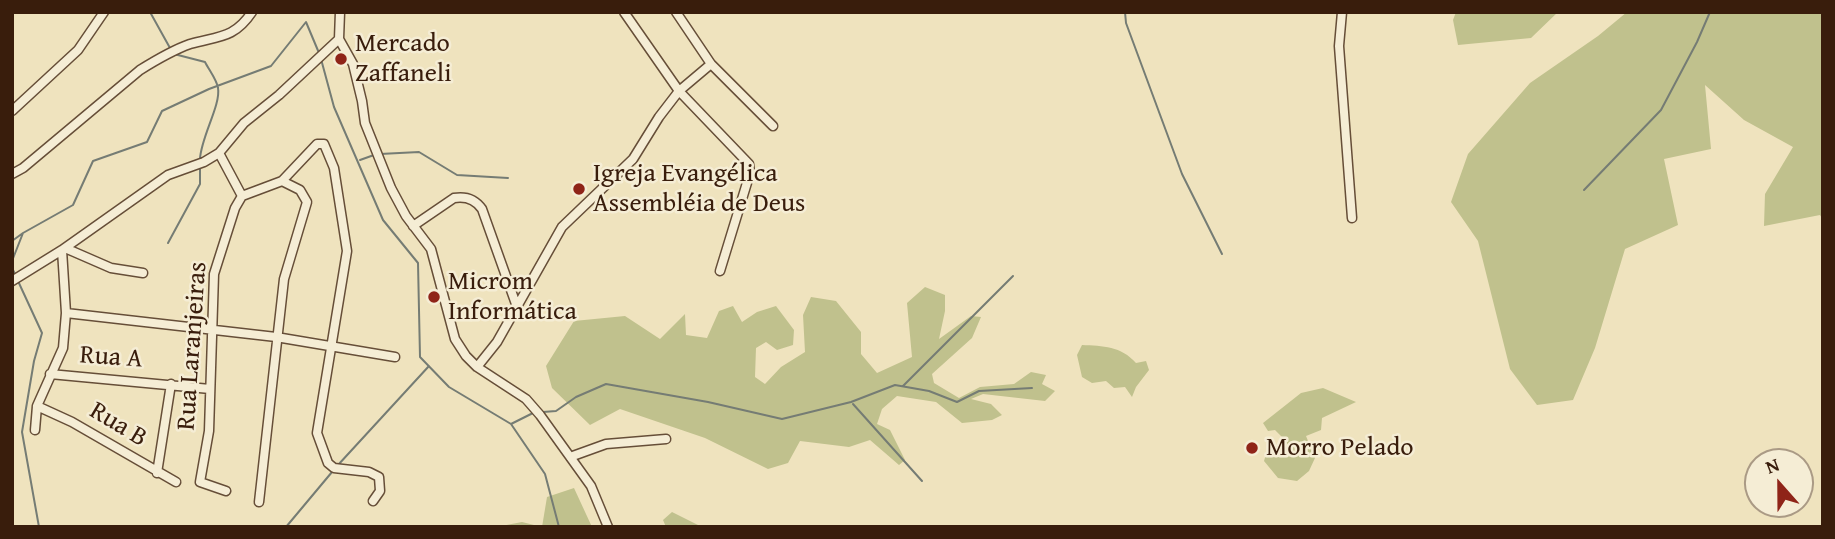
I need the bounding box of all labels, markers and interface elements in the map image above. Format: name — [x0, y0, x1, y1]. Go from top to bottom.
place label: Mercado Zaffaneli — [355, 28, 451, 90]
marker: Mercado Zaffaneli — [333, 51, 349, 67]
place label: Igreja Evangélica Assembléia de Deus — [593, 158, 805, 220]
marker: Igreja Evangélica Assembléia de Deus — [571, 181, 587, 197]
street label: Rua Laranjeiras — [172, 261, 214, 431]
place label: Microm Informática — [448, 266, 577, 328]
marker: Microm Informática — [426, 289, 442, 305]
street label: Rua A — [79, 340, 143, 376]
street label: Rua B — [83, 396, 153, 454]
place label: Morro Pelado — [1266, 432, 1414, 464]
marker: Morro Pelado — [1244, 440, 1260, 456]
north arrow — [1744, 448, 1814, 518]
text: N — [1761, 450, 1783, 481]

